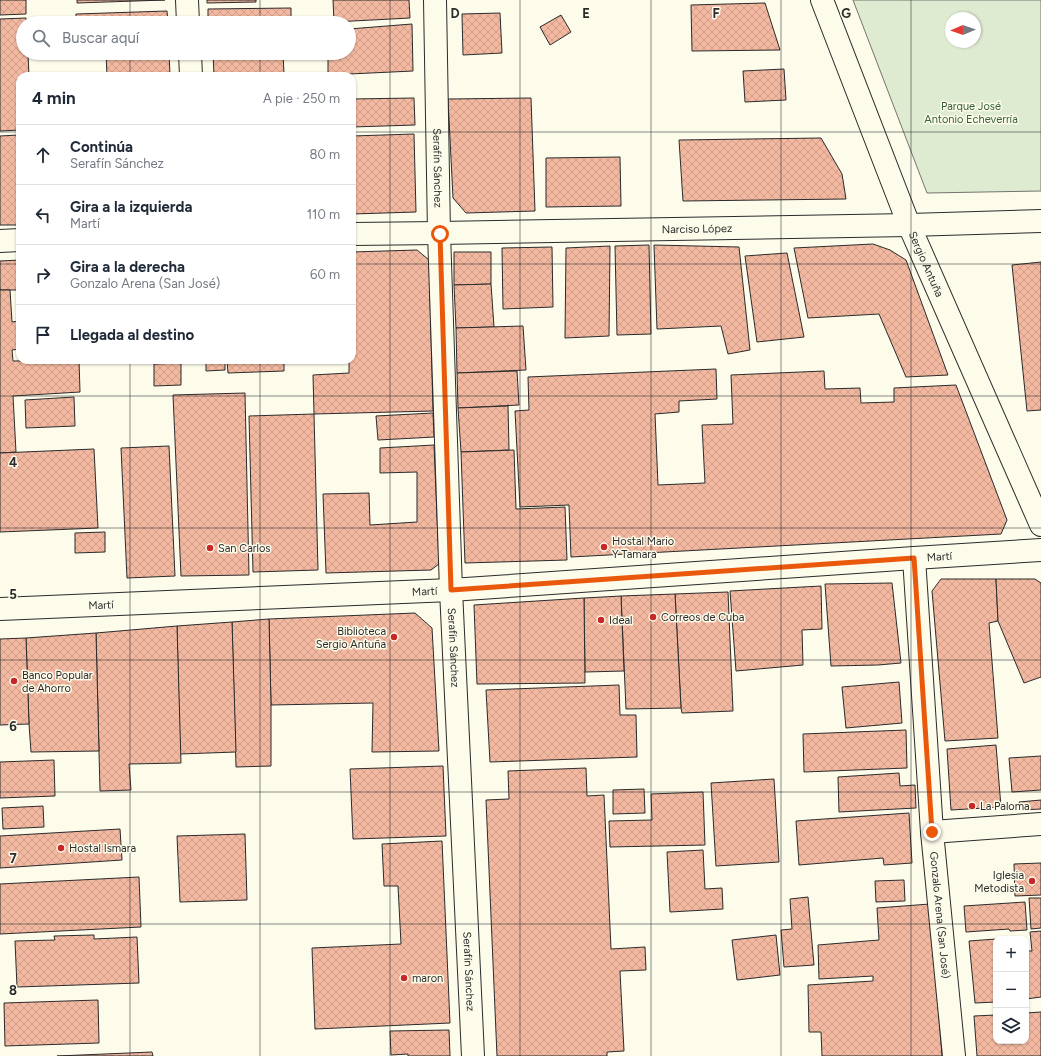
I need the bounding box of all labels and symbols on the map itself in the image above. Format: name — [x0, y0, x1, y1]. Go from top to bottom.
text: D — [450, 6, 460, 21]
text: E — [582, 6, 590, 21]
text: F — [712, 6, 720, 21]
text: G — [841, 6, 851, 21]
north arrow — [945, 12, 981, 48]
park label: Parque José Antonio Echeverría — [924, 100, 1018, 126]
street label: Serafín Sánchez — [431, 128, 445, 208]
street label: Narciso López — [662, 222, 732, 236]
route start — [431, 225, 449, 243]
street label: Sergio Antuña — [906, 229, 946, 299]
text: 4 — [9, 455, 17, 470]
place label: Hostal Mario Y Tamara — [612, 535, 674, 561]
place label: San Carlos — [218, 542, 270, 555]
marker: Hostal Mario Y Tamara — [599, 542, 609, 552]
marker: San Carlos — [205, 543, 215, 553]
street label: Martí — [926, 549, 953, 564]
street label: Martí — [412, 584, 438, 598]
text: 5 — [9, 587, 17, 602]
street label: Martí — [88, 598, 114, 612]
street label: Serafín Sánchez — [445, 608, 462, 688]
place label: Correos de Cuba — [661, 611, 744, 624]
marker: Correos de Cuba — [648, 612, 658, 622]
place label: Ideal — [609, 614, 632, 627]
marker: Ideal — [596, 615, 606, 625]
place label: Biblioteca Sergio Antuña — [316, 625, 386, 651]
marker: Biblioteca Sergio Antuña — [389, 632, 399, 642]
place label: Banco Popular de Ahorro — [22, 669, 93, 695]
marker: Banco Popular de Ahorro — [9, 676, 19, 686]
text: 6 — [9, 719, 17, 734]
place label: La Paloma — [980, 800, 1030, 813]
marker: La Paloma — [967, 801, 977, 811]
route end — [923, 823, 941, 841]
place label: Hostal Ismara — [69, 842, 136, 855]
marker: Hostal Ismara — [56, 843, 66, 853]
text: 7 — [9, 851, 17, 866]
street label: Gonzalo Arena (San José) — [927, 851, 953, 979]
place label: Iglesia Metodista — [974, 869, 1024, 895]
marker: Iglesia Metodista — [1027, 876, 1037, 886]
street label: Serafín Sánchez — [461, 931, 477, 1011]
place label: maron — [412, 972, 443, 985]
marker: maron — [399, 973, 409, 983]
text: 8 — [9, 983, 17, 998]

